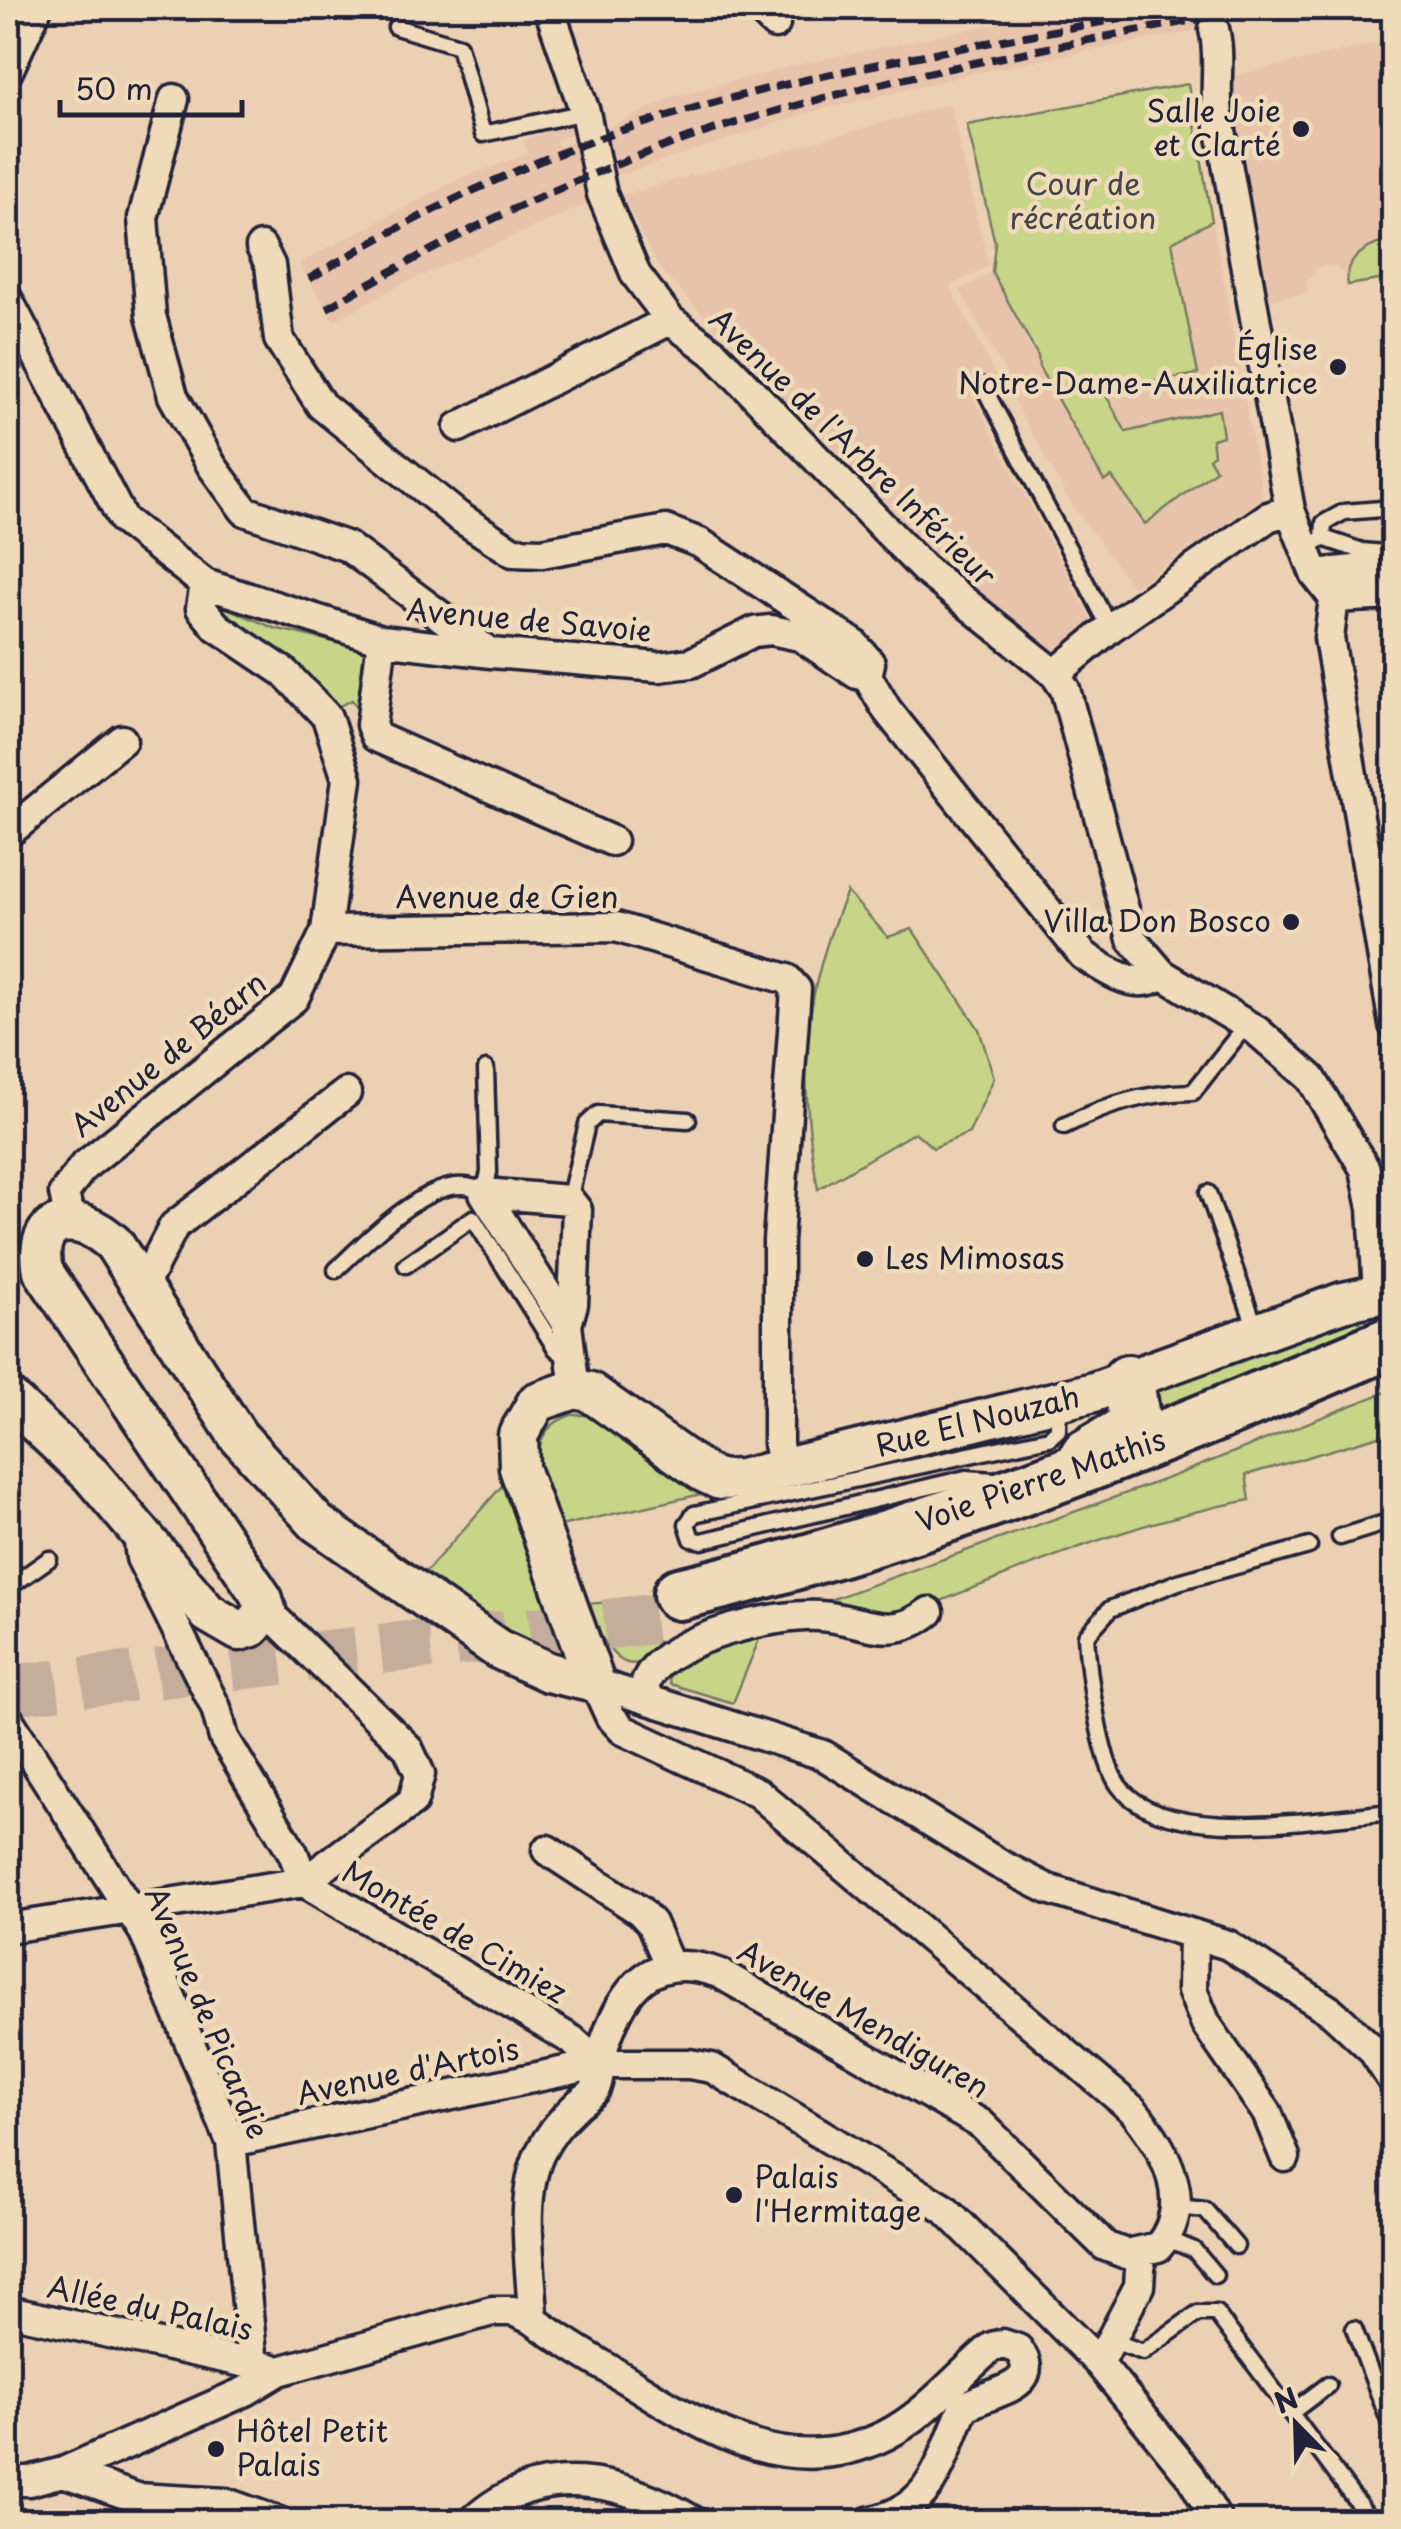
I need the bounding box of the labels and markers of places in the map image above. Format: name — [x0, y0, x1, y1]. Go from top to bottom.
place label: Salle Joie et Clarté — [1147, 87, 1281, 166]
marker: Salle Joie et Clarté — [1290, 118, 1312, 140]
place label: Église Notre-Dame-Auxiliatrice — [958, 325, 1318, 404]
marker: Église Notre-Dame-Auxiliatrice — [1327, 356, 1349, 378]
place label: Villa Don Bosco — [1043, 897, 1271, 942]
marker: Villa Don Bosco — [1280, 911, 1302, 933]
place label: Les Mimosas — [885, 1234, 1064, 1279]
marker: Les Mimosas — [854, 1248, 876, 1270]
place label: Palais l'Hermitage — [754, 2153, 921, 2232]
marker: Palais l'Hermitage — [723, 2184, 745, 2206]
place label: Hôtel Petit Palais — [236, 2407, 388, 2486]
marker: Hôtel Petit Palais — [205, 2438, 227, 2460]

